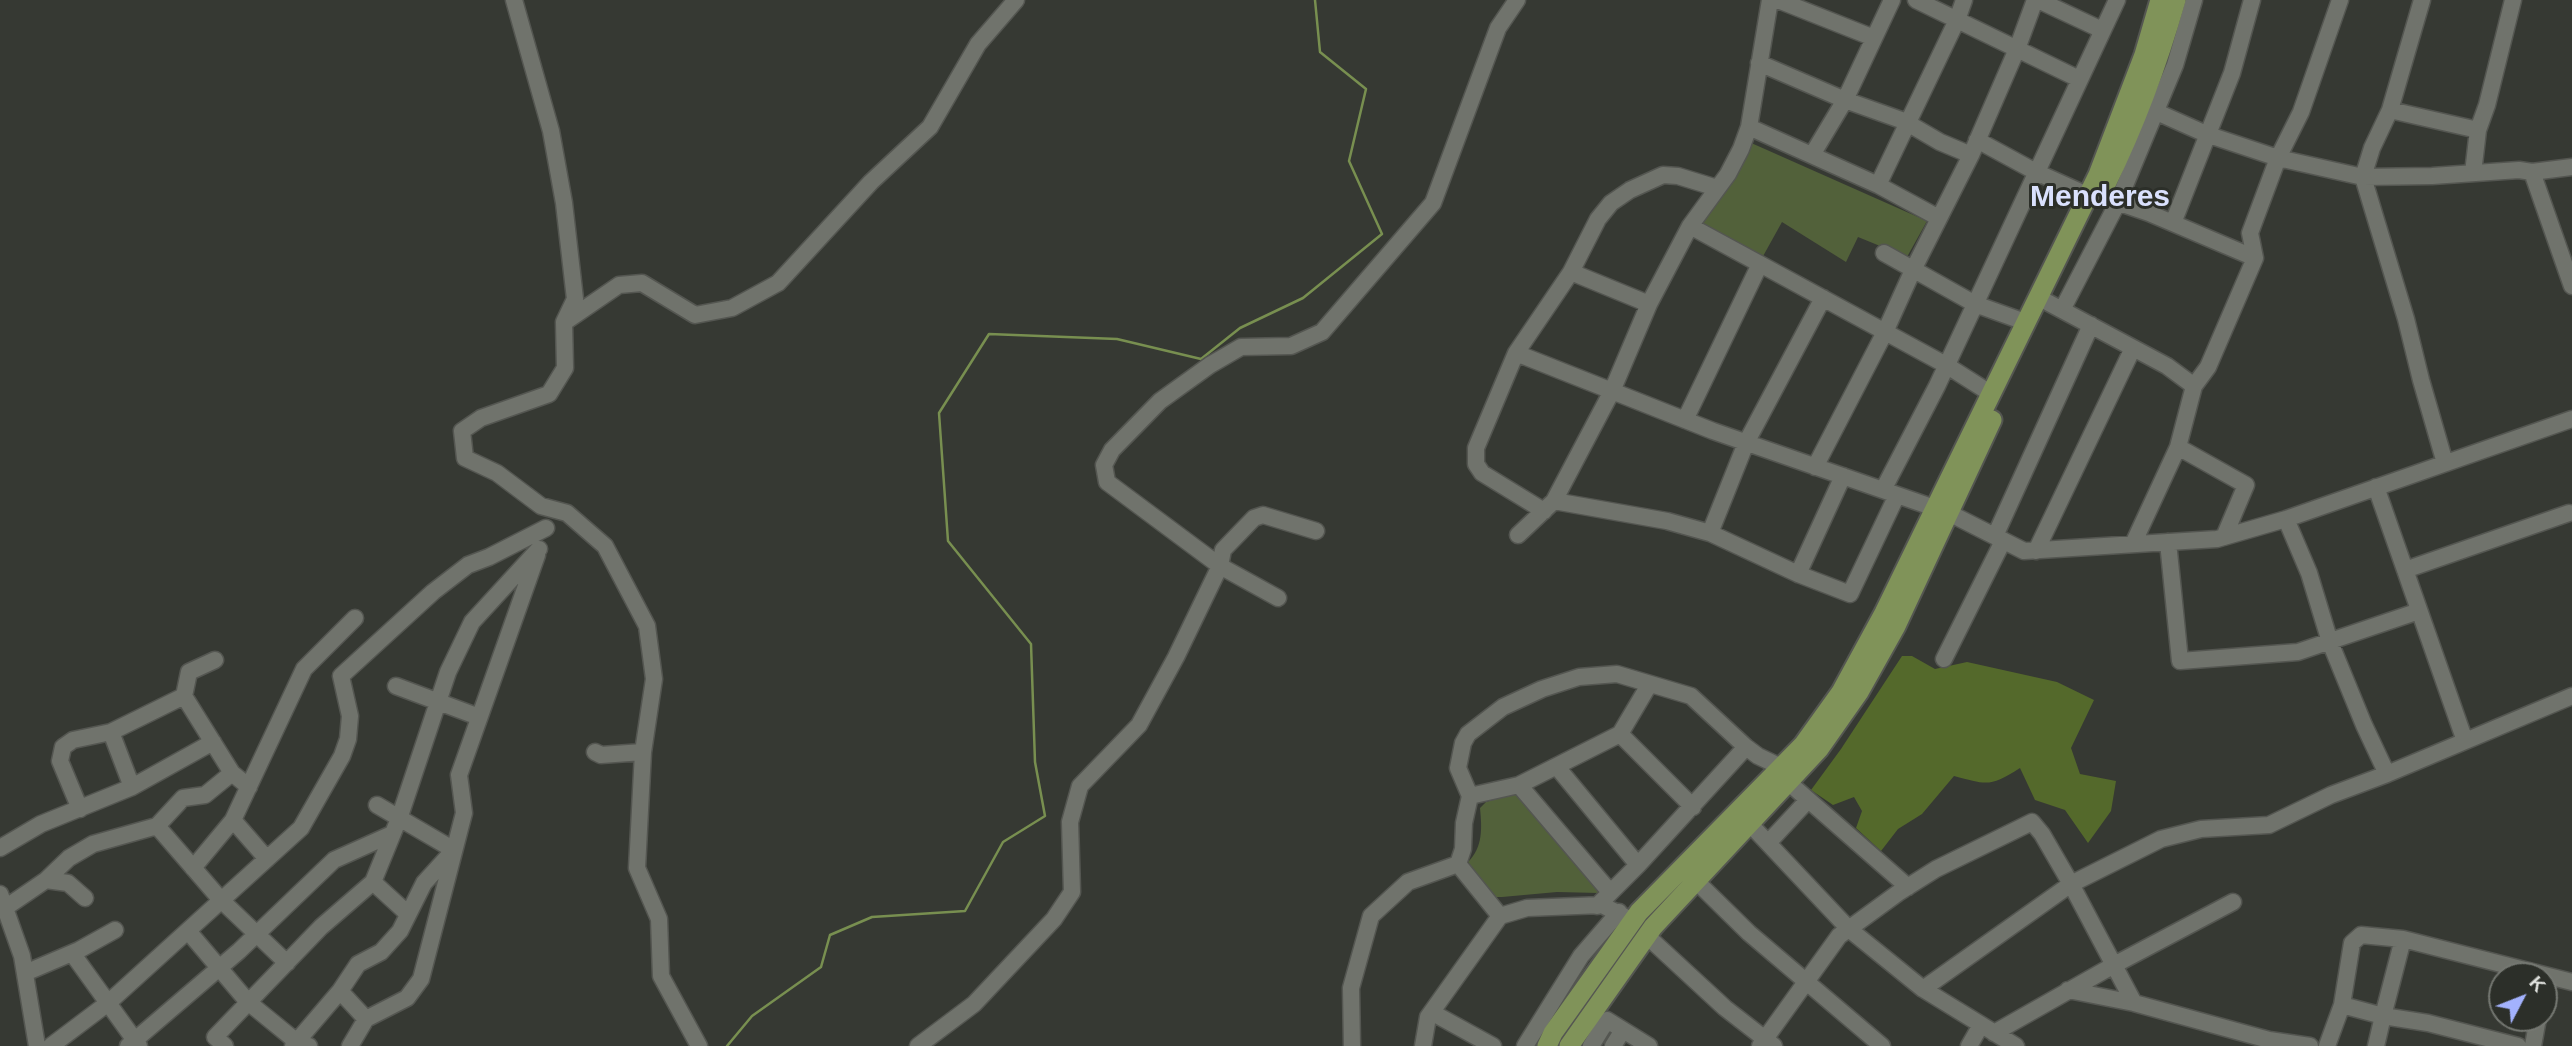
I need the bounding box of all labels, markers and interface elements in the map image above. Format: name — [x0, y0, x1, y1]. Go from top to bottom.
district label: Menderes — [2030, 180, 2170, 216]
north arrow — [2488, 962, 2558, 1032]
text: K — [2525, 972, 2550, 996]

